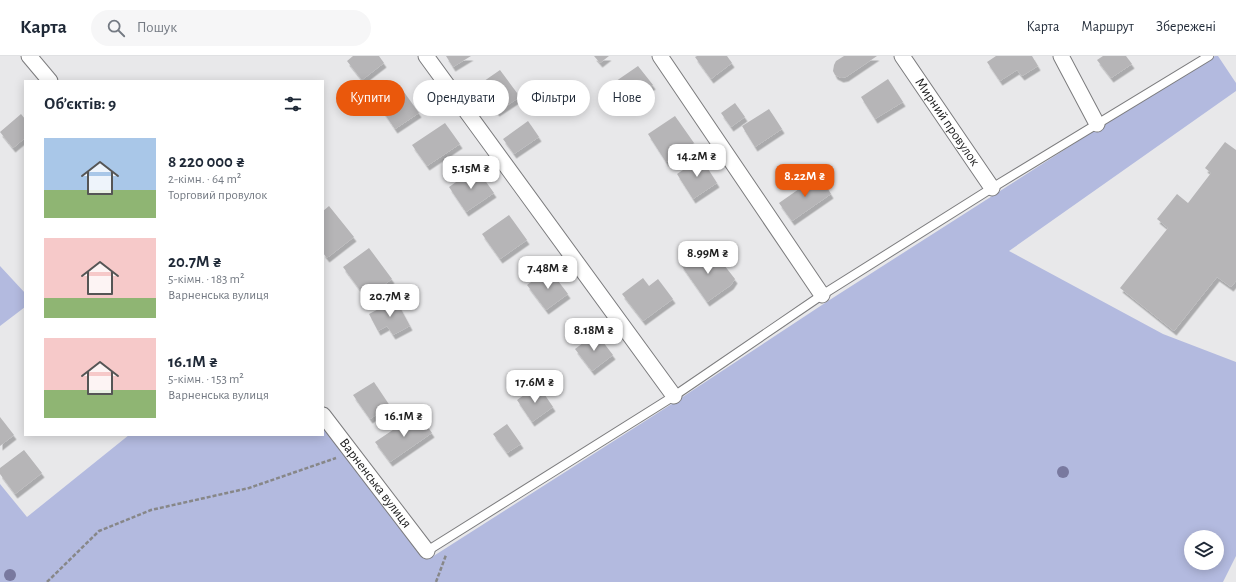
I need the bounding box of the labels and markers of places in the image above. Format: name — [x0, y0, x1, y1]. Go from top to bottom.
pin: 14.2M ₴ — [660, 144, 734, 178]
pin: 5.15M ₴ — [434, 156, 508, 190]
pin: 8.22M ₴ — [768, 164, 842, 198]
pin: 8.99M ₴ — [671, 241, 745, 275]
pin: 7.48M ₴ — [511, 256, 585, 290]
pin: 20.7M ₴ — [353, 284, 427, 318]
pin: 8.18M ₴ — [557, 318, 631, 352]
pin: 17.6M ₴ — [498, 370, 572, 404]
pin: 16.1M ₴ — [367, 404, 441, 438]

